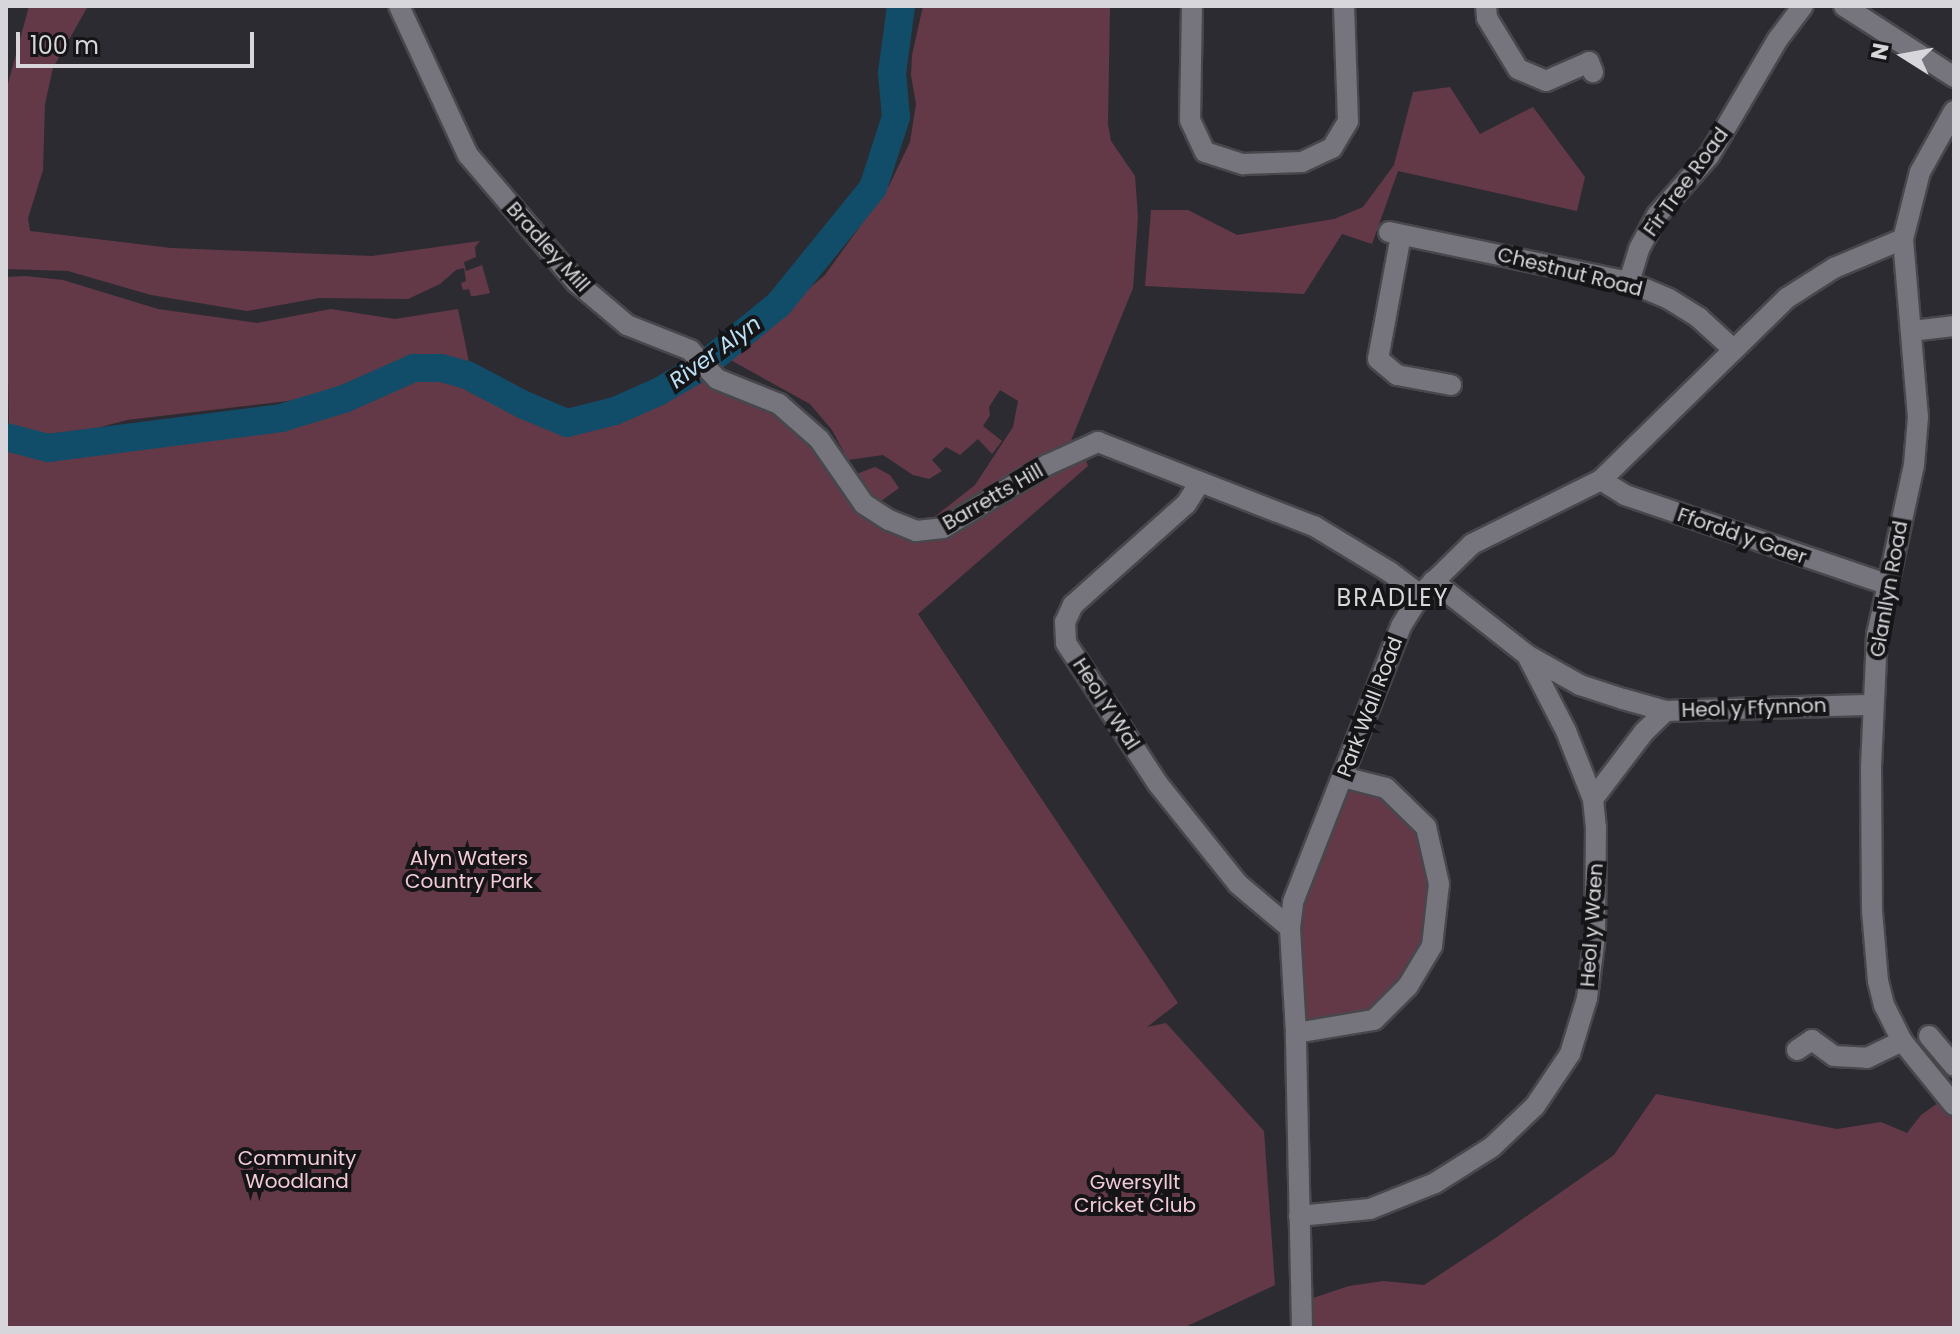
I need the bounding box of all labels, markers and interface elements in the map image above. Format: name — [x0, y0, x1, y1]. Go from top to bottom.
scale bar — [20, 16, 258, 66]
north arrow — [1864, 16, 1944, 96]
text: 100 m — [30, 29, 99, 62]
text: N — [1863, 40, 1897, 62]
street label: Fir Tree Road — [1639, 123, 1733, 241]
street label: Bradley Mill — [501, 197, 595, 297]
street label: Chestnut Road — [1495, 242, 1645, 302]
water label: River Alyn — [664, 310, 766, 394]
street label: Barretts Hill — [938, 459, 1048, 535]
street label: Ffordd y Gaer — [1674, 503, 1810, 569]
street label: Glanllyn Road — [1865, 519, 1913, 659]
district label: BRADLEY — [1336, 584, 1450, 612]
street label: Park Wall Road — [1332, 633, 1408, 781]
street label: Heol Y Wal — [1068, 654, 1144, 754]
street label: Heol y Ffynnon — [1681, 693, 1827, 723]
park label: Alyn Waters Country Park — [405, 846, 533, 893]
street label: Heol y Waen — [1576, 862, 1608, 988]
park label: Community Woodland — [238, 1147, 356, 1194]
park label: Gwersyllt Cricket Club — [1074, 1171, 1196, 1218]

